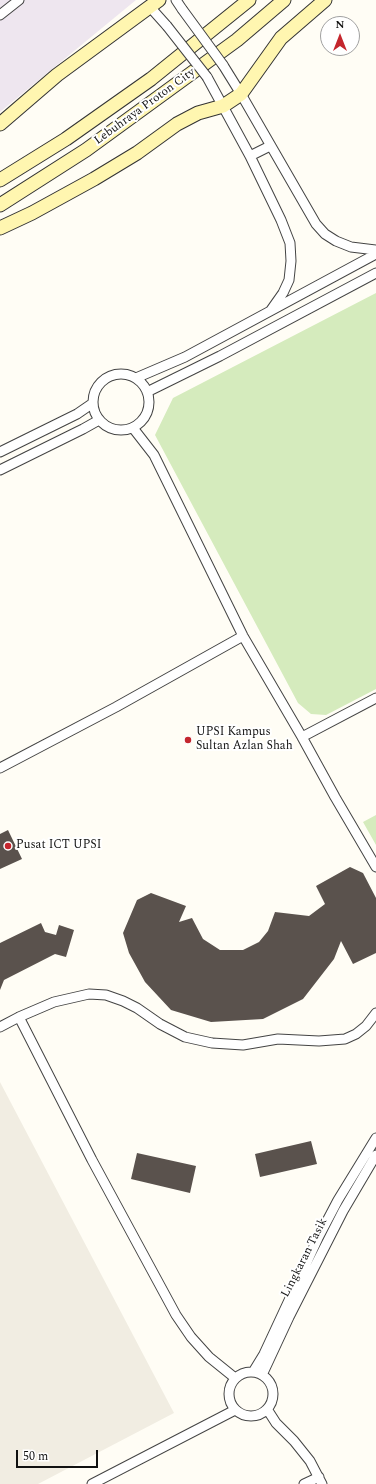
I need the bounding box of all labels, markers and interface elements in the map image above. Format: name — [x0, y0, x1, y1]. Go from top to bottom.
north arrow — [320, 16, 360, 56]
text: N — [336, 16, 344, 33]
street label: Lebuhraya Proton City — [92, 66, 198, 148]
place label: UPSI Kampus Sultan Azlan Shah — [196, 726, 293, 754]
marker: UPSI Kampus Sultan Azlan Shah — [183, 735, 193, 745]
place label: Pusat ICT UPSI — [16, 839, 101, 853]
marker: Pusat ICT UPSI — [3, 841, 13, 851]
street label: Lingkaran Tasik — [279, 1216, 331, 1300]
scale bar — [18, 1442, 100, 1468]
text: 50 m — [23, 1447, 48, 1466]

